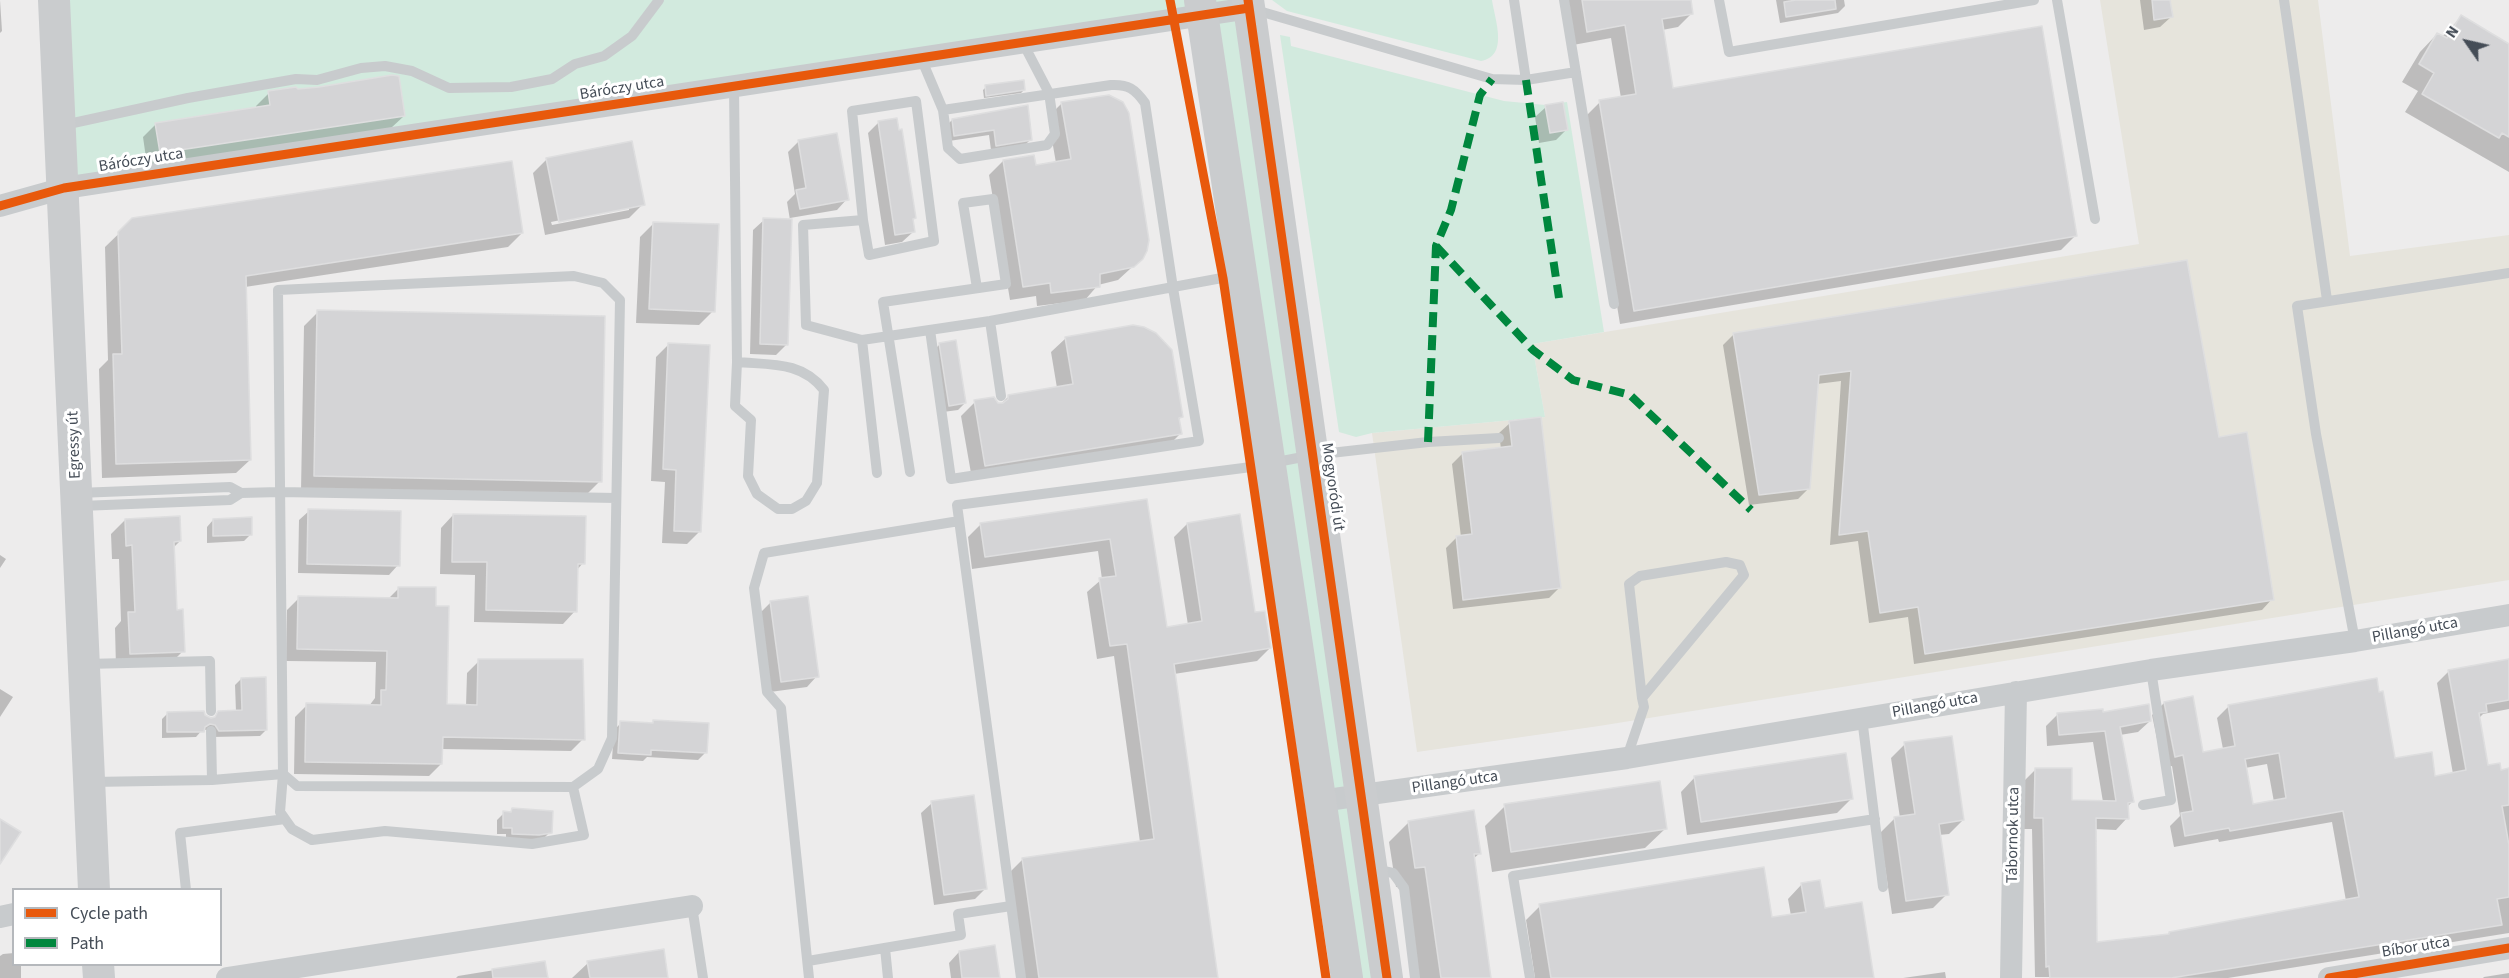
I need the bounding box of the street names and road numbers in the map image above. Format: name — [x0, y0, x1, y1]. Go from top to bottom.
street label: Báróczy utca — [578, 73, 666, 105]
street label: Báróczy utca — [97, 145, 185, 177]
street label: Egressy út — [64, 411, 86, 479]
street label: Mogyoródi út — [1316, 442, 1348, 532]
street label: Pillangó utca — [2371, 614, 2459, 648]
street label: Pillangó utca — [1891, 689, 1979, 723]
street label: Pillangó utca — [1411, 767, 1499, 799]
street label: Tábornok utca — [2004, 787, 2024, 883]
street label: Bíbor utca — [2381, 933, 2451, 963]

